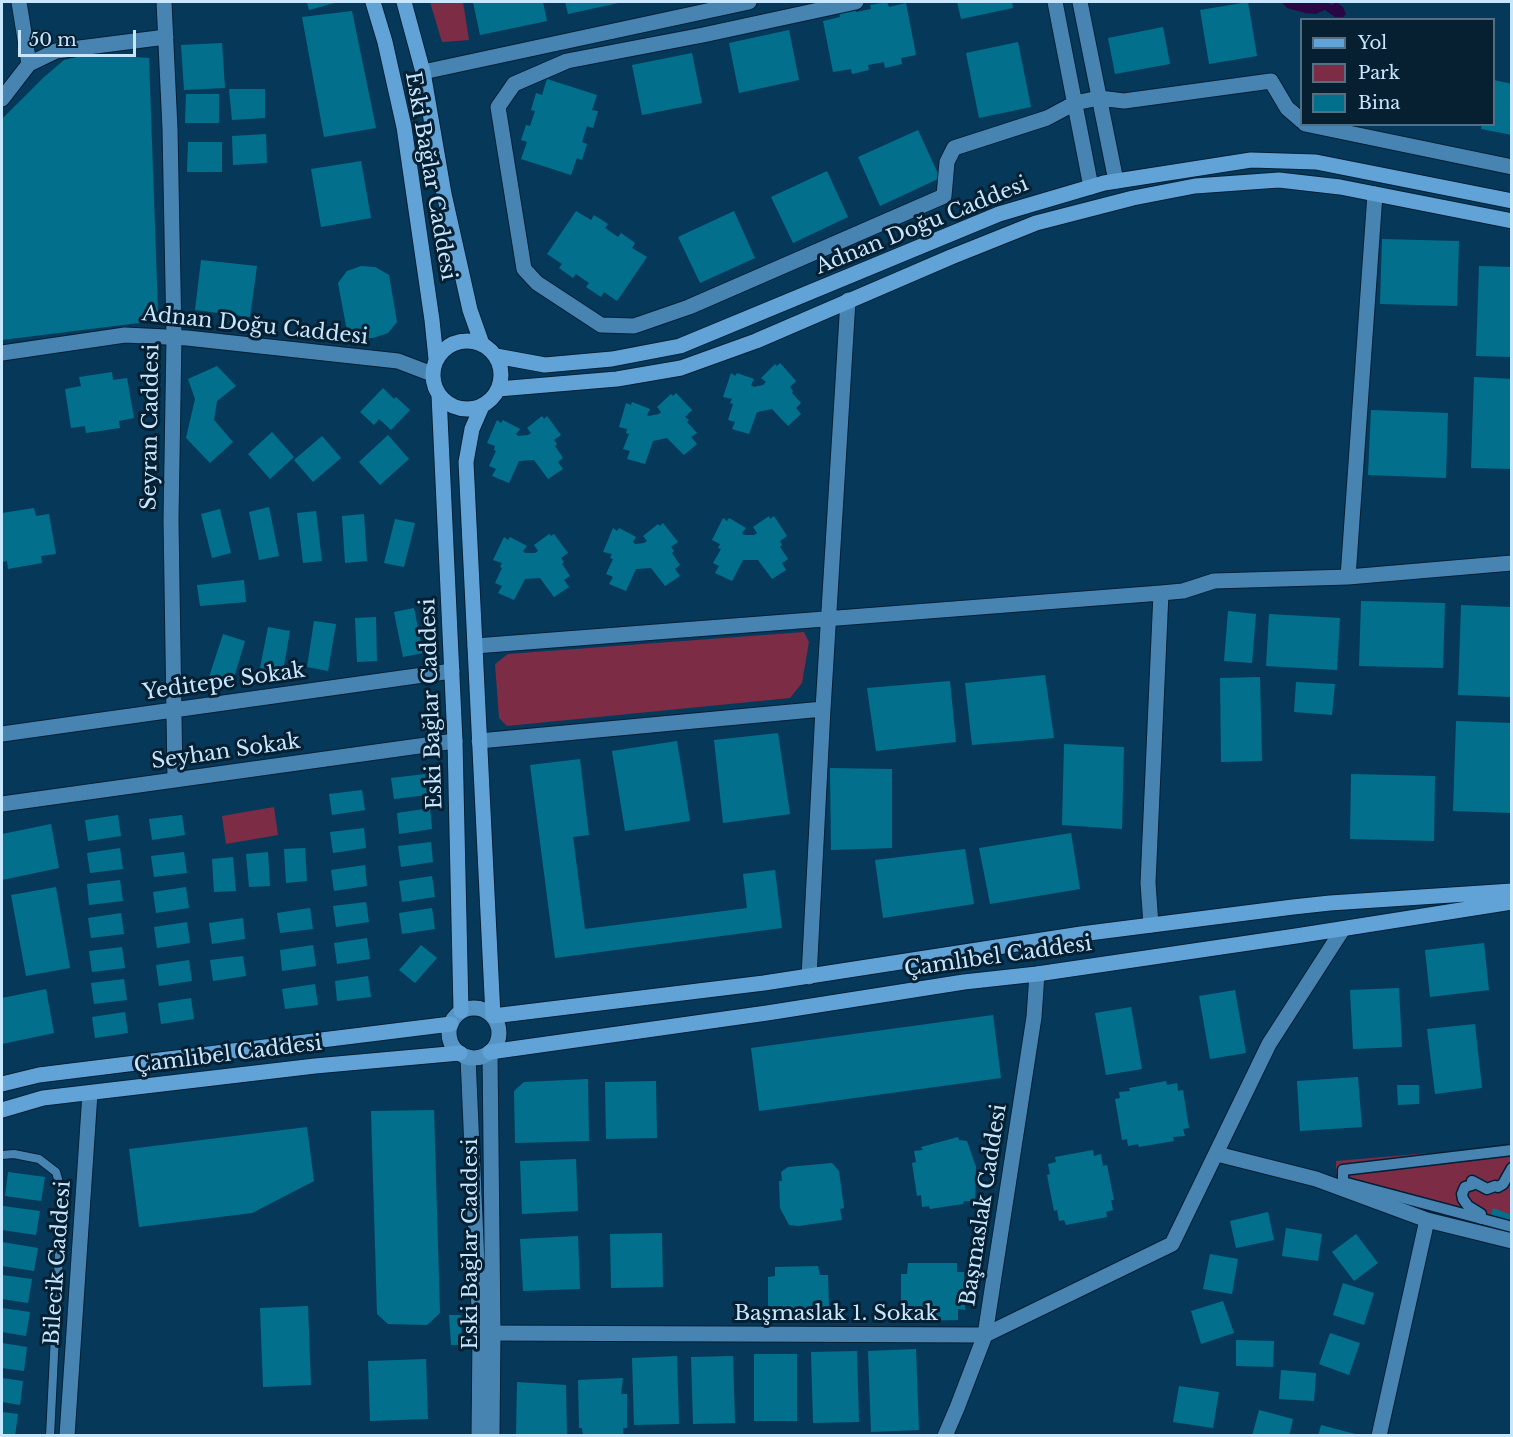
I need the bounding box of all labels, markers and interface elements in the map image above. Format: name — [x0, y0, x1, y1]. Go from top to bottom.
scale bar — [21, 18, 140, 56]
legend — [1300, 18, 1495, 126]
text: 50 m — [29, 29, 77, 51]
text: Yol — [1358, 32, 1387, 54]
text: Park — [1358, 62, 1400, 84]
street label: Eski Bağlar Caddesi — [399, 70, 461, 282]
text: Bina — [1358, 92, 1400, 114]
street label: Adnan Doğu Caddesi — [812, 172, 1032, 280]
street label: Adnan Doğu Caddesi — [141, 302, 369, 350]
street label: Seyran Caddesi — [137, 344, 165, 510]
street label: Eski Bağlar Caddesi — [416, 598, 448, 810]
street label: Yeditepe Sokak — [141, 658, 307, 706]
street label: Seyhan Sokak — [150, 729, 302, 775]
street label: Çamlıbel Caddesi — [903, 931, 1093, 983]
street label: Çamlıbel Caddesi — [133, 1031, 323, 1079]
street label: Başmaslak Caddesi — [956, 1102, 1012, 1308]
street label: Eski Bağlar Caddesi — [458, 1138, 484, 1350]
street label: Bilecik Caddesi — [40, 1180, 76, 1346]
street label: Başmaslak 1. Sokak — [734, 1301, 938, 1327]

